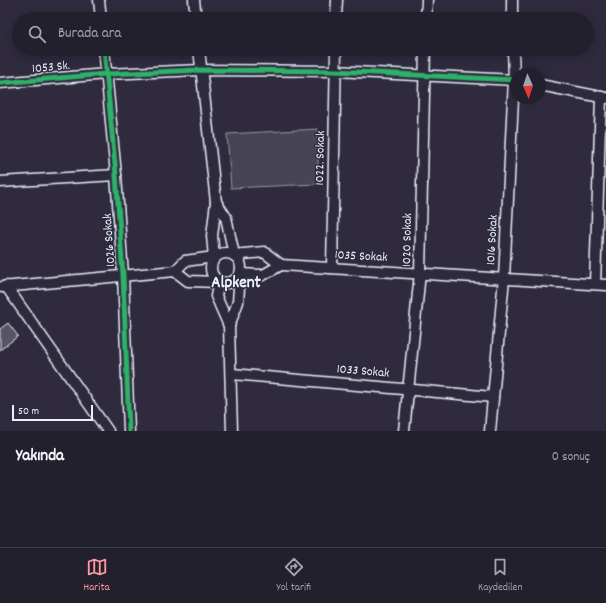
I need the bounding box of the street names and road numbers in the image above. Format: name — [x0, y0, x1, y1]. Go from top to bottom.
street label: 1053 Sk. — [31, 57, 71, 79]
street label: 1022. Sokak — [311, 130, 331, 186]
street label: 1026 Sokak — [99, 213, 121, 267]
street label: 1020 Sokak — [398, 213, 418, 267]
street label: 1016 Sokak — [482, 214, 504, 266]
street label: 1035 Sokak — [334, 246, 388, 268]
street label: 1033 Sokak — [336, 360, 390, 384]

